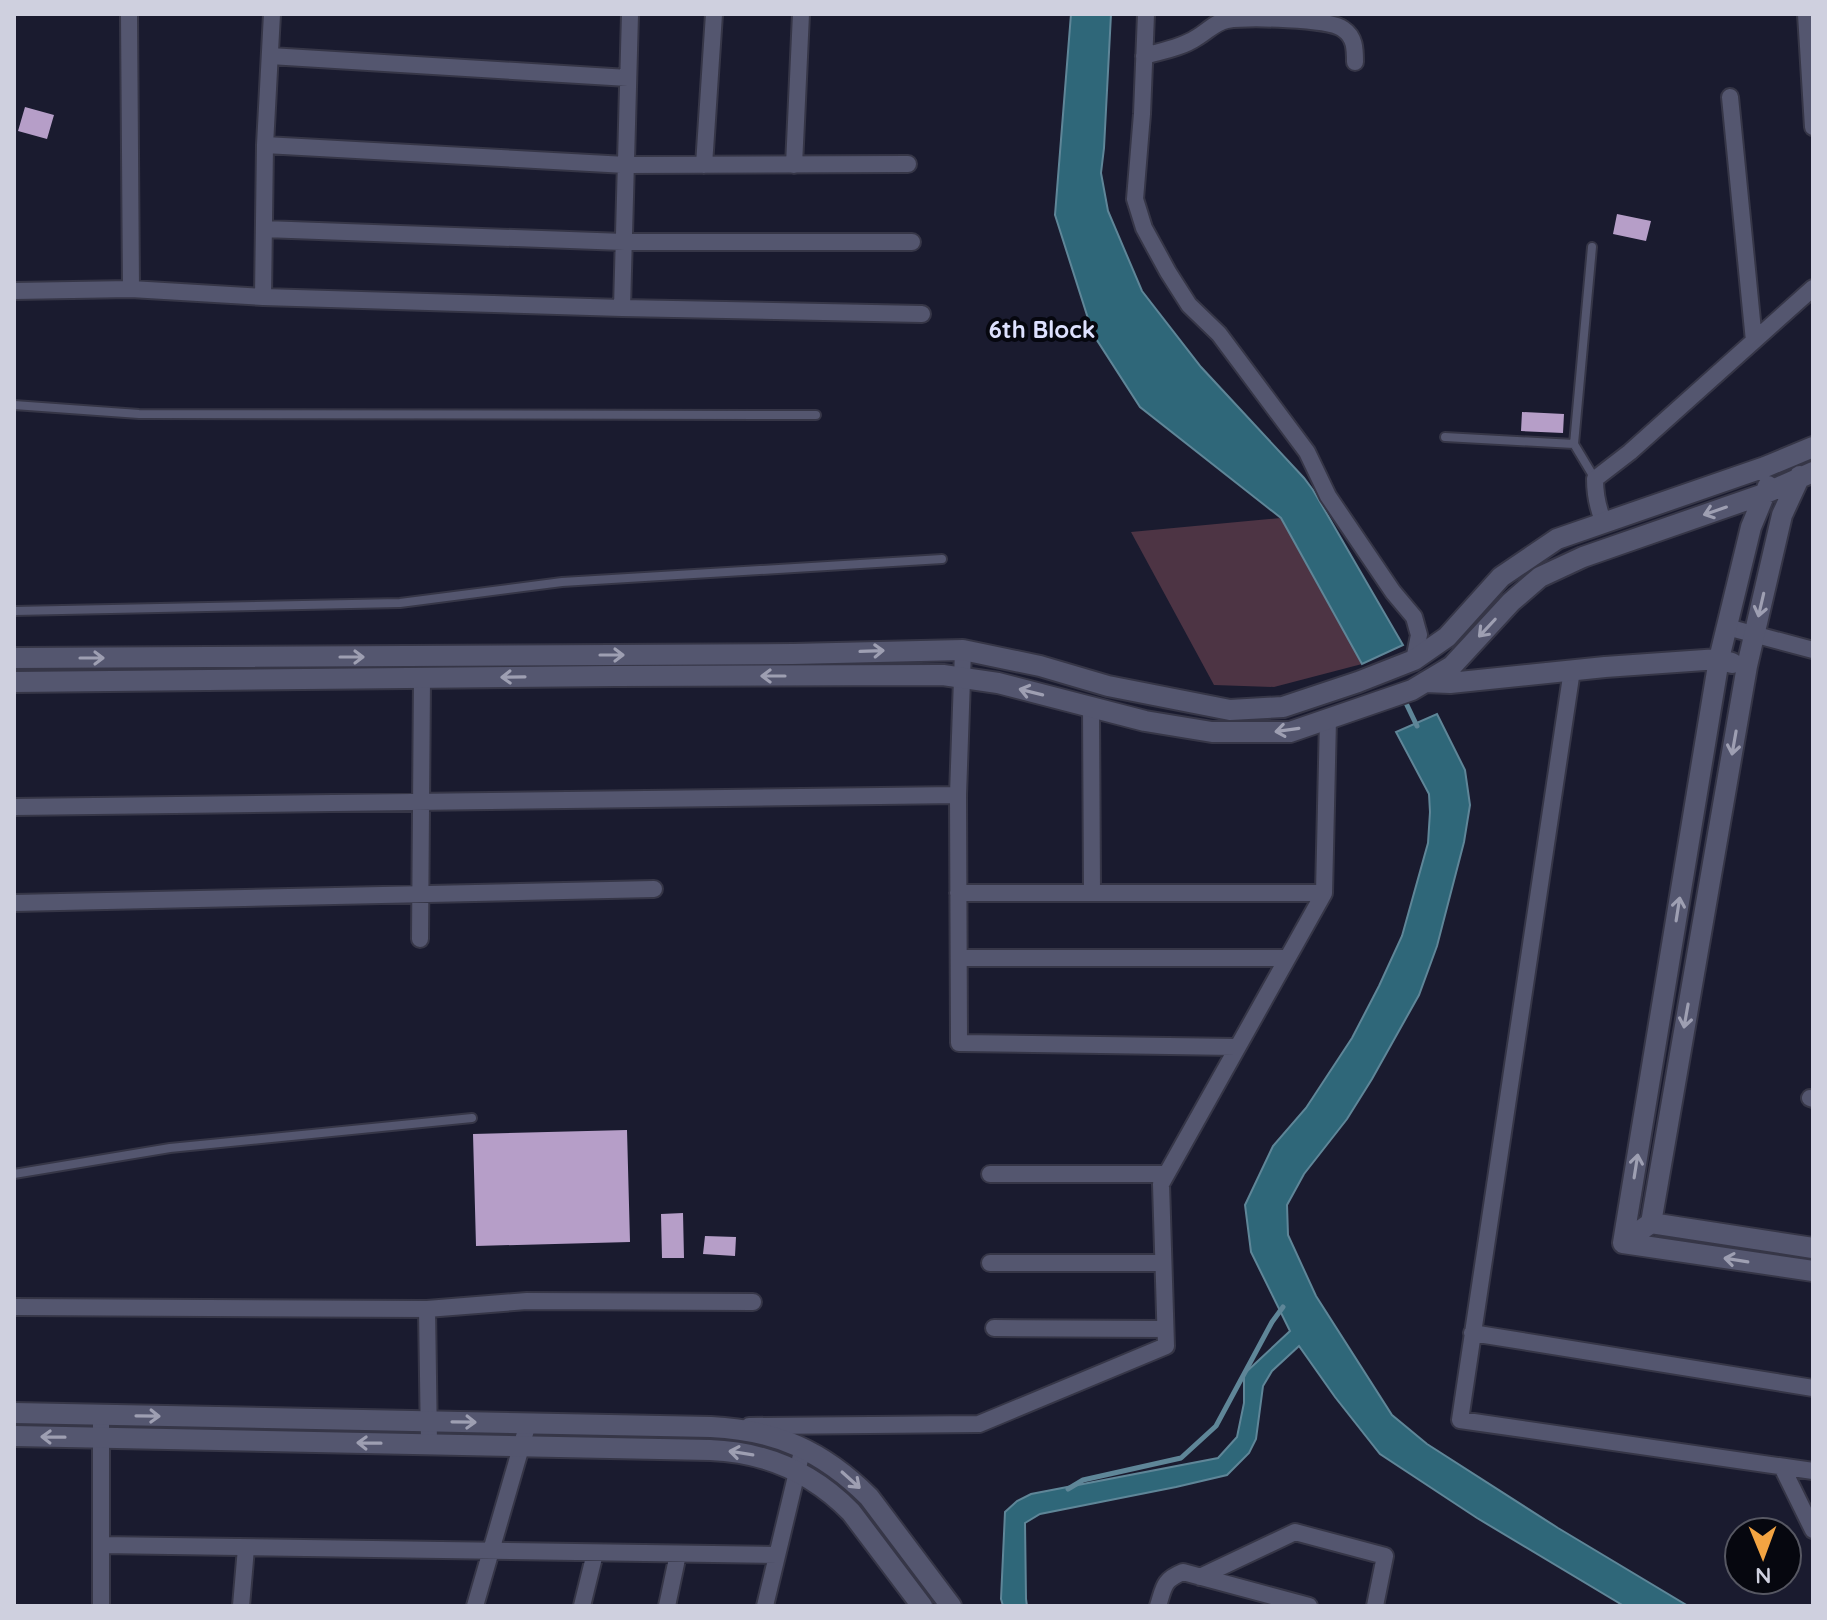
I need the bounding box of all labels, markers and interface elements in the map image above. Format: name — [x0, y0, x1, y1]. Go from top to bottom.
district label: 6th Block — [989, 314, 1095, 344]
one-way arrow — [1703, 505, 1727, 519]
one-way arrow — [1753, 592, 1768, 617]
one-way arrow — [1479, 617, 1497, 637]
one-way arrow — [858, 644, 885, 659]
one-way arrow — [598, 647, 625, 663]
one-way arrow — [338, 649, 365, 665]
one-way arrow — [78, 650, 105, 666]
one-way arrow — [760, 668, 787, 684]
one-way arrow — [500, 669, 527, 685]
one-way arrow — [1019, 683, 1045, 698]
one-way arrow — [1274, 724, 1300, 739]
one-way arrow — [1726, 730, 1741, 755]
one-way arrow — [1671, 897, 1686, 923]
one-way arrow — [1678, 1003, 1693, 1028]
one-way arrow — [1629, 1154, 1644, 1179]
one-way arrow — [1724, 1252, 1749, 1267]
one-way arrow — [134, 1408, 161, 1424]
one-way arrow — [450, 1414, 477, 1430]
one-way arrow — [40, 1429, 67, 1445]
one-way arrow — [356, 1435, 383, 1451]
one-way arrow — [728, 1444, 754, 1459]
one-way arrow — [840, 1470, 860, 1488]
north arrow — [1723, 1516, 1803, 1596]
text: N — [1755, 1562, 1772, 1590]

